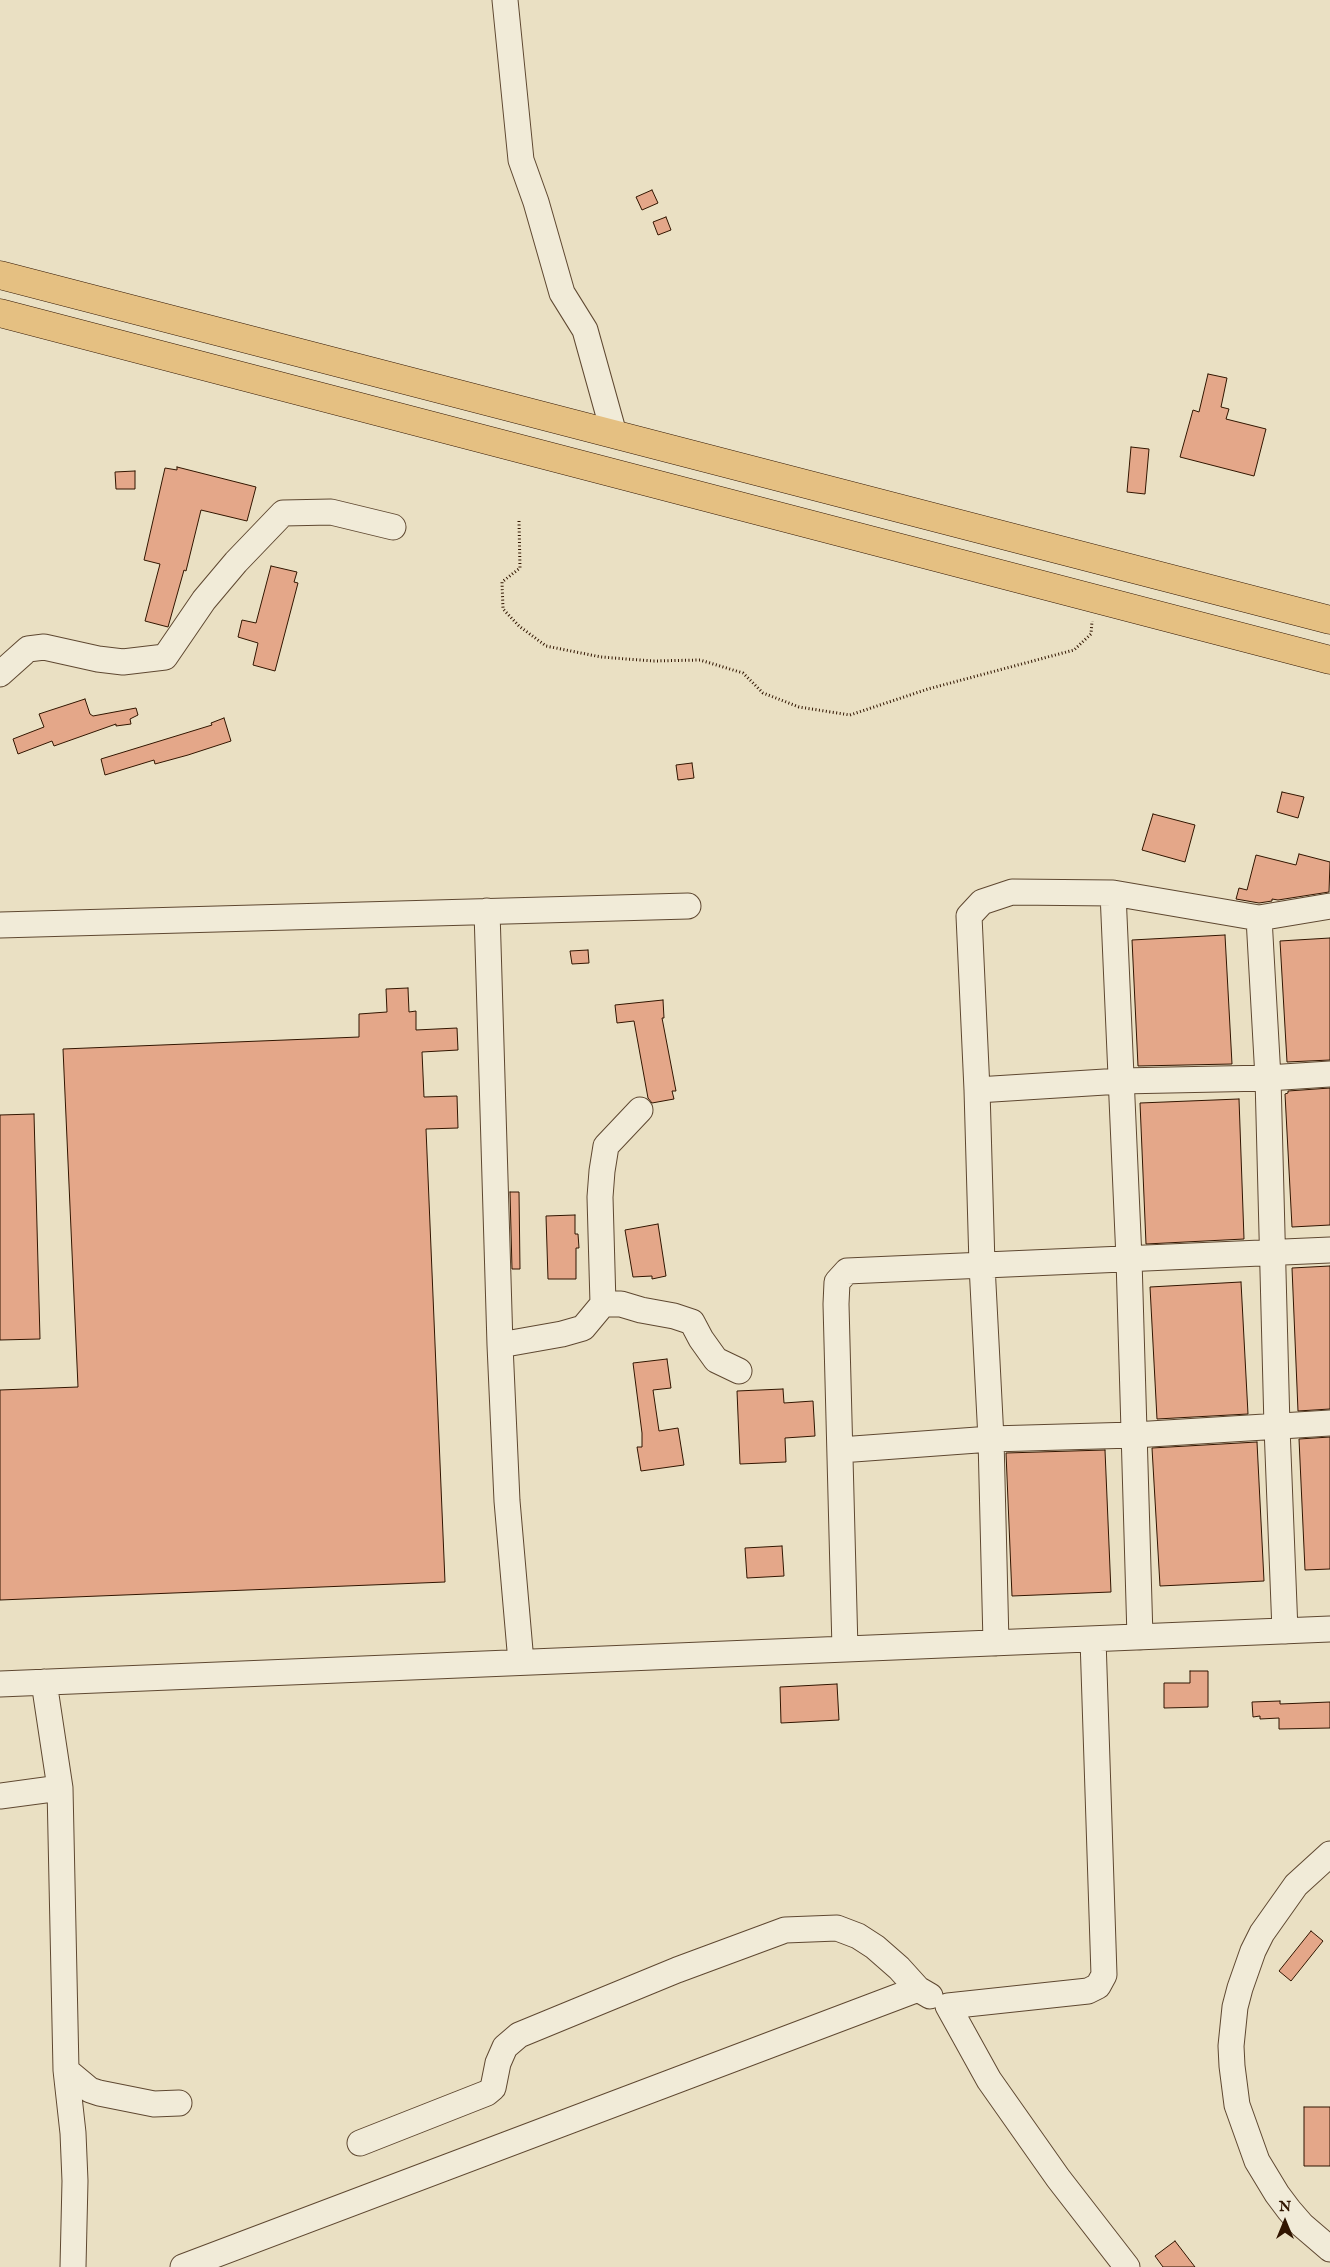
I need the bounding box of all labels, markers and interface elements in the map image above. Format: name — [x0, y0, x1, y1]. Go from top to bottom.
north arrow — [1260, 2197, 1310, 2247]
text: N — [1279, 2198, 1291, 2216]

